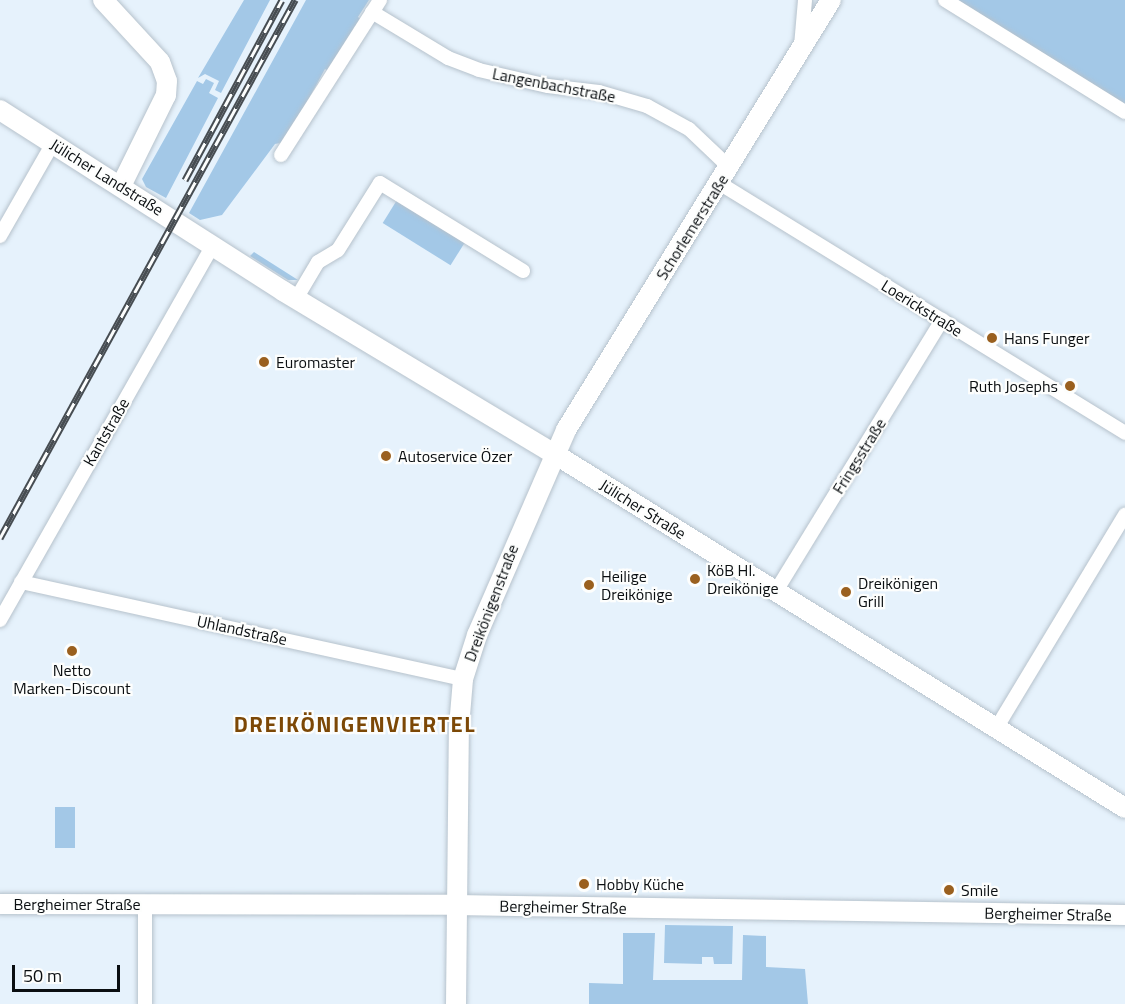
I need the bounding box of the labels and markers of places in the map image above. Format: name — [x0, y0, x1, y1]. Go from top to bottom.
place label: Hans Funger — [1004, 328, 1089, 348]
marker: Hans Funger — [985, 331, 999, 345]
place label: Euromaster — [276, 352, 355, 372]
marker: Euromaster — [257, 355, 271, 369]
place label: Ruth Josephs — [969, 376, 1058, 396]
marker: Ruth Josephs — [1063, 379, 1077, 393]
place label: Autoservice Özer — [398, 446, 512, 466]
marker: Autoservice Özer — [379, 449, 393, 463]
place label: KöB Hl. Dreikönige — [707, 560, 779, 598]
place label: Heilige Dreikönige — [601, 566, 673, 604]
marker: KöB Hl. Dreikönige — [688, 572, 702, 586]
place label: Dreikönigen Grill — [858, 573, 938, 611]
marker: Heilige Dreikönige — [582, 578, 596, 592]
marker: Dreikönigen Grill — [839, 585, 853, 599]
marker: Netto Marken-Discount — [65, 644, 79, 658]
place label: Netto Marken-Discount — [13, 660, 131, 698]
place label: Hobby Küche — [596, 874, 684, 894]
marker: Hobby Küche — [577, 877, 591, 891]
place label: Smile — [961, 880, 998, 900]
marker: Smile — [942, 883, 956, 897]

